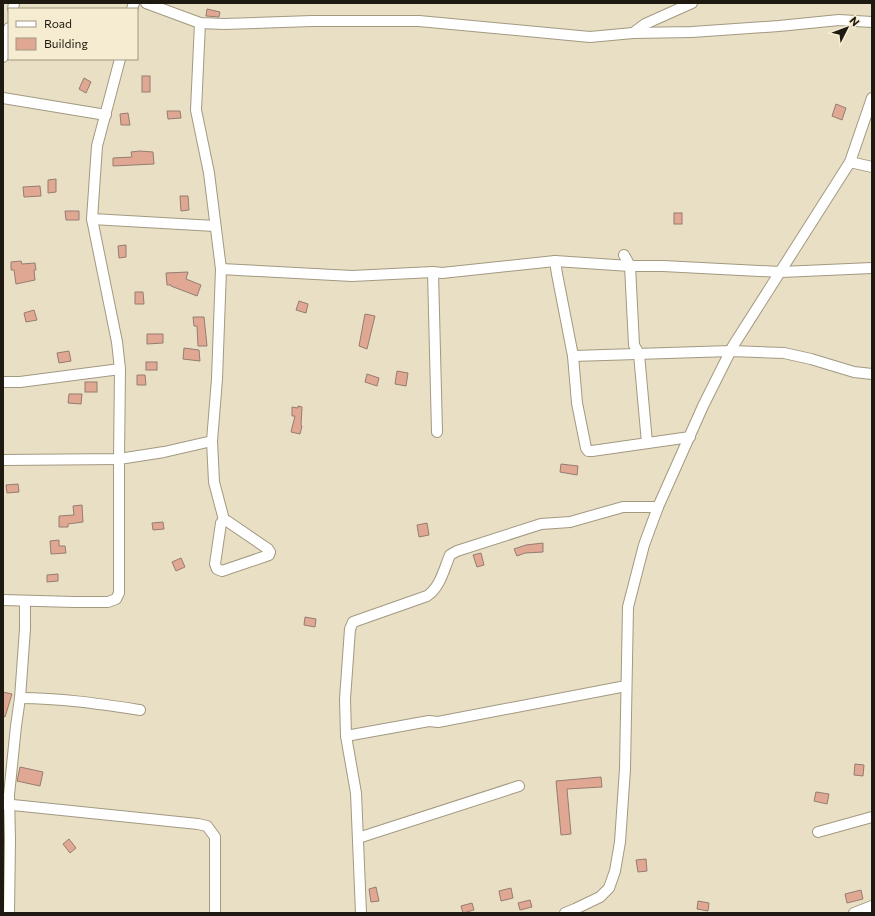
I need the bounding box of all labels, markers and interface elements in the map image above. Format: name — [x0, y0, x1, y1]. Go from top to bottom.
legend — [8, 8, 138, 60]
north arrow — [827, 8, 867, 48]
text: N — [847, 14, 862, 28]
text: Road — [44, 16, 72, 30]
text: Building — [44, 36, 88, 50]

